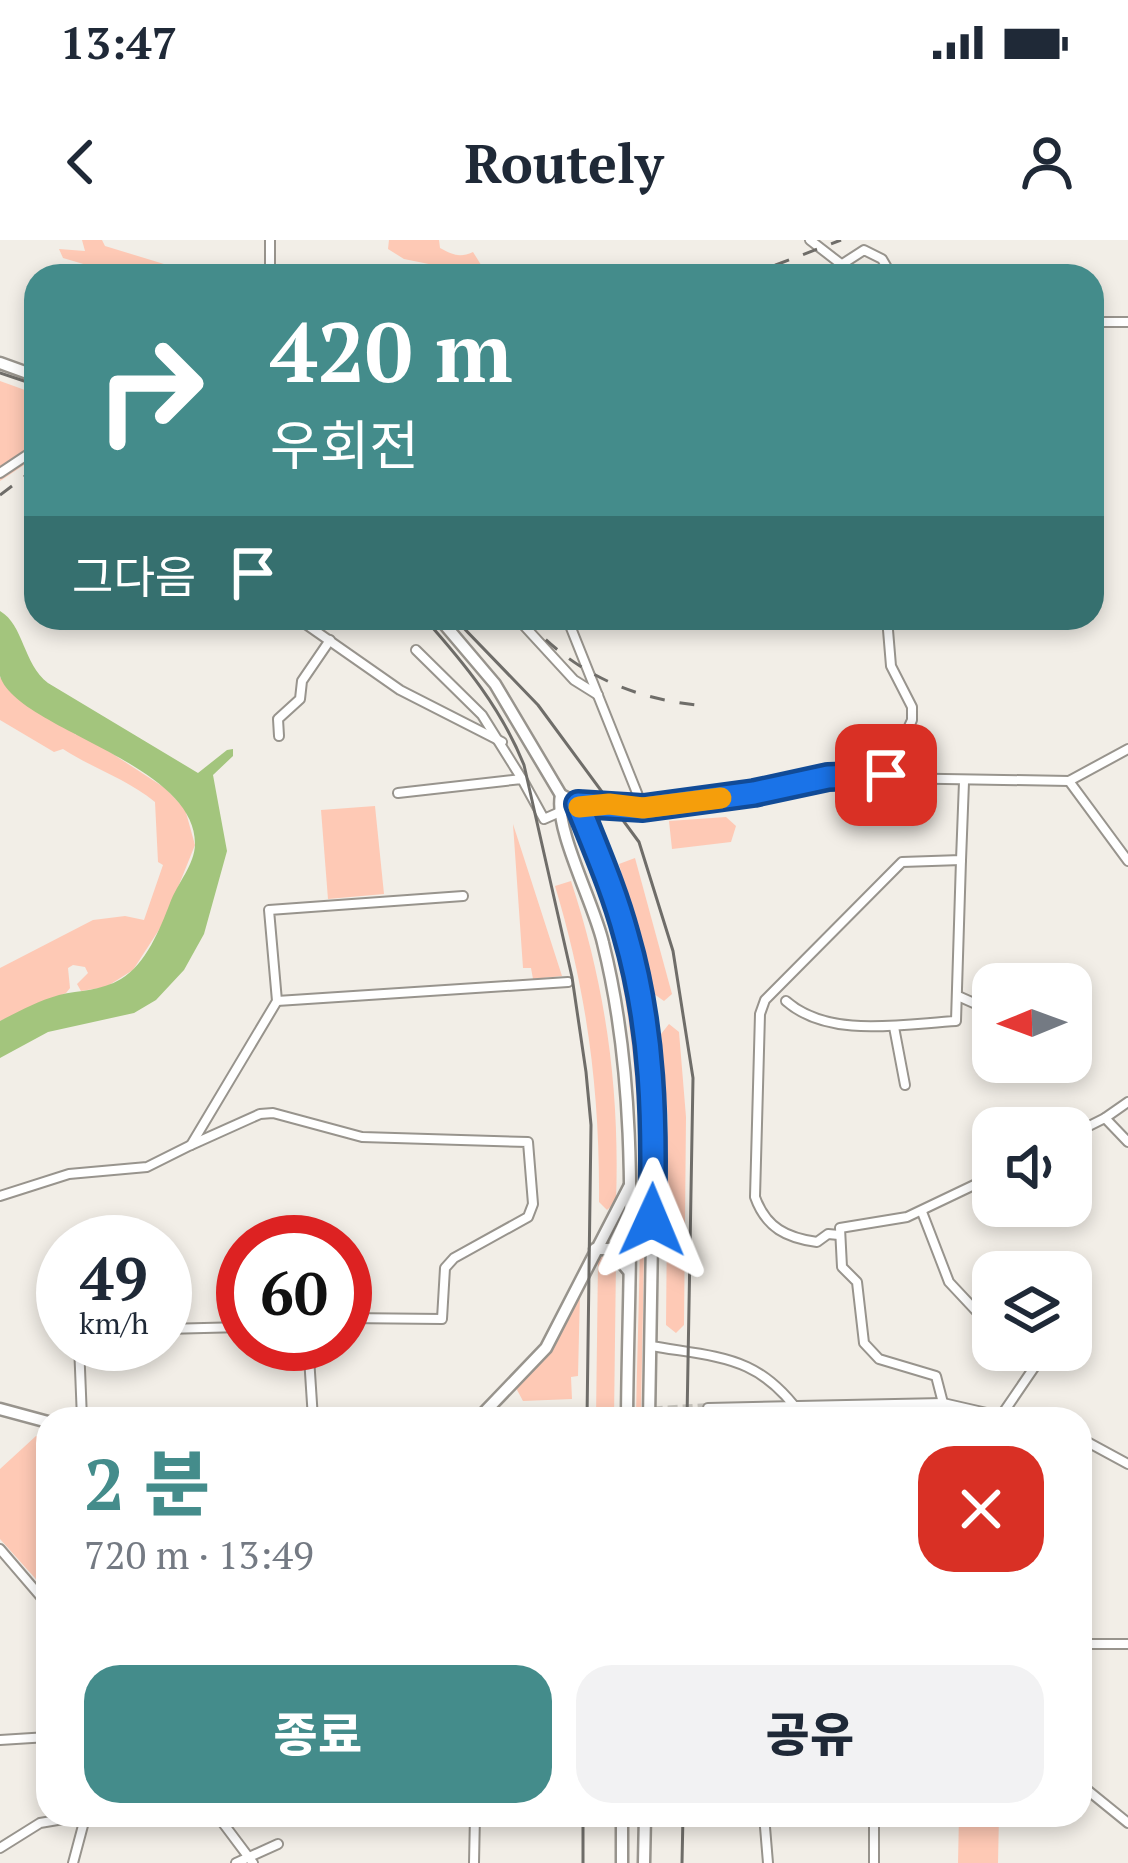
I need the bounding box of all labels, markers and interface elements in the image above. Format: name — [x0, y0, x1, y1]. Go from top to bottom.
text: 13:47 — [60, 12, 177, 72]
text: Routely — [465, 127, 664, 198]
icon: back — [48, 129, 114, 195]
icon: person — [1014, 129, 1080, 195]
text: 420 m — [270, 295, 513, 406]
icon: right — [72, 312, 228, 468]
text: 우회전 — [270, 409, 419, 480]
icon: arrive — [220, 540, 286, 606]
text: 그다음 — [72, 546, 196, 606]
pin — [835, 724, 937, 826]
icon: arrive — [853, 742, 919, 808]
north arrow — [972, 963, 1092, 1083]
map controls — [972, 963, 1092, 1371]
button: sound — [972, 1107, 1092, 1227]
position arrow — [589, 1157, 715, 1283]
speed limit sign: 60 — [216, 1215, 372, 1371]
text: 49 — [80, 1238, 148, 1317]
button: layers — [972, 1251, 1092, 1371]
text: km/h — [79, 1303, 149, 1343]
text: 2 분 — [84, 1435, 210, 1531]
button: close — [918, 1446, 1044, 1572]
text: 720 m · 13:49 — [84, 1528, 314, 1580]
button: 종료 — [84, 1665, 552, 1803]
button: 공유 — [576, 1665, 1044, 1803]

